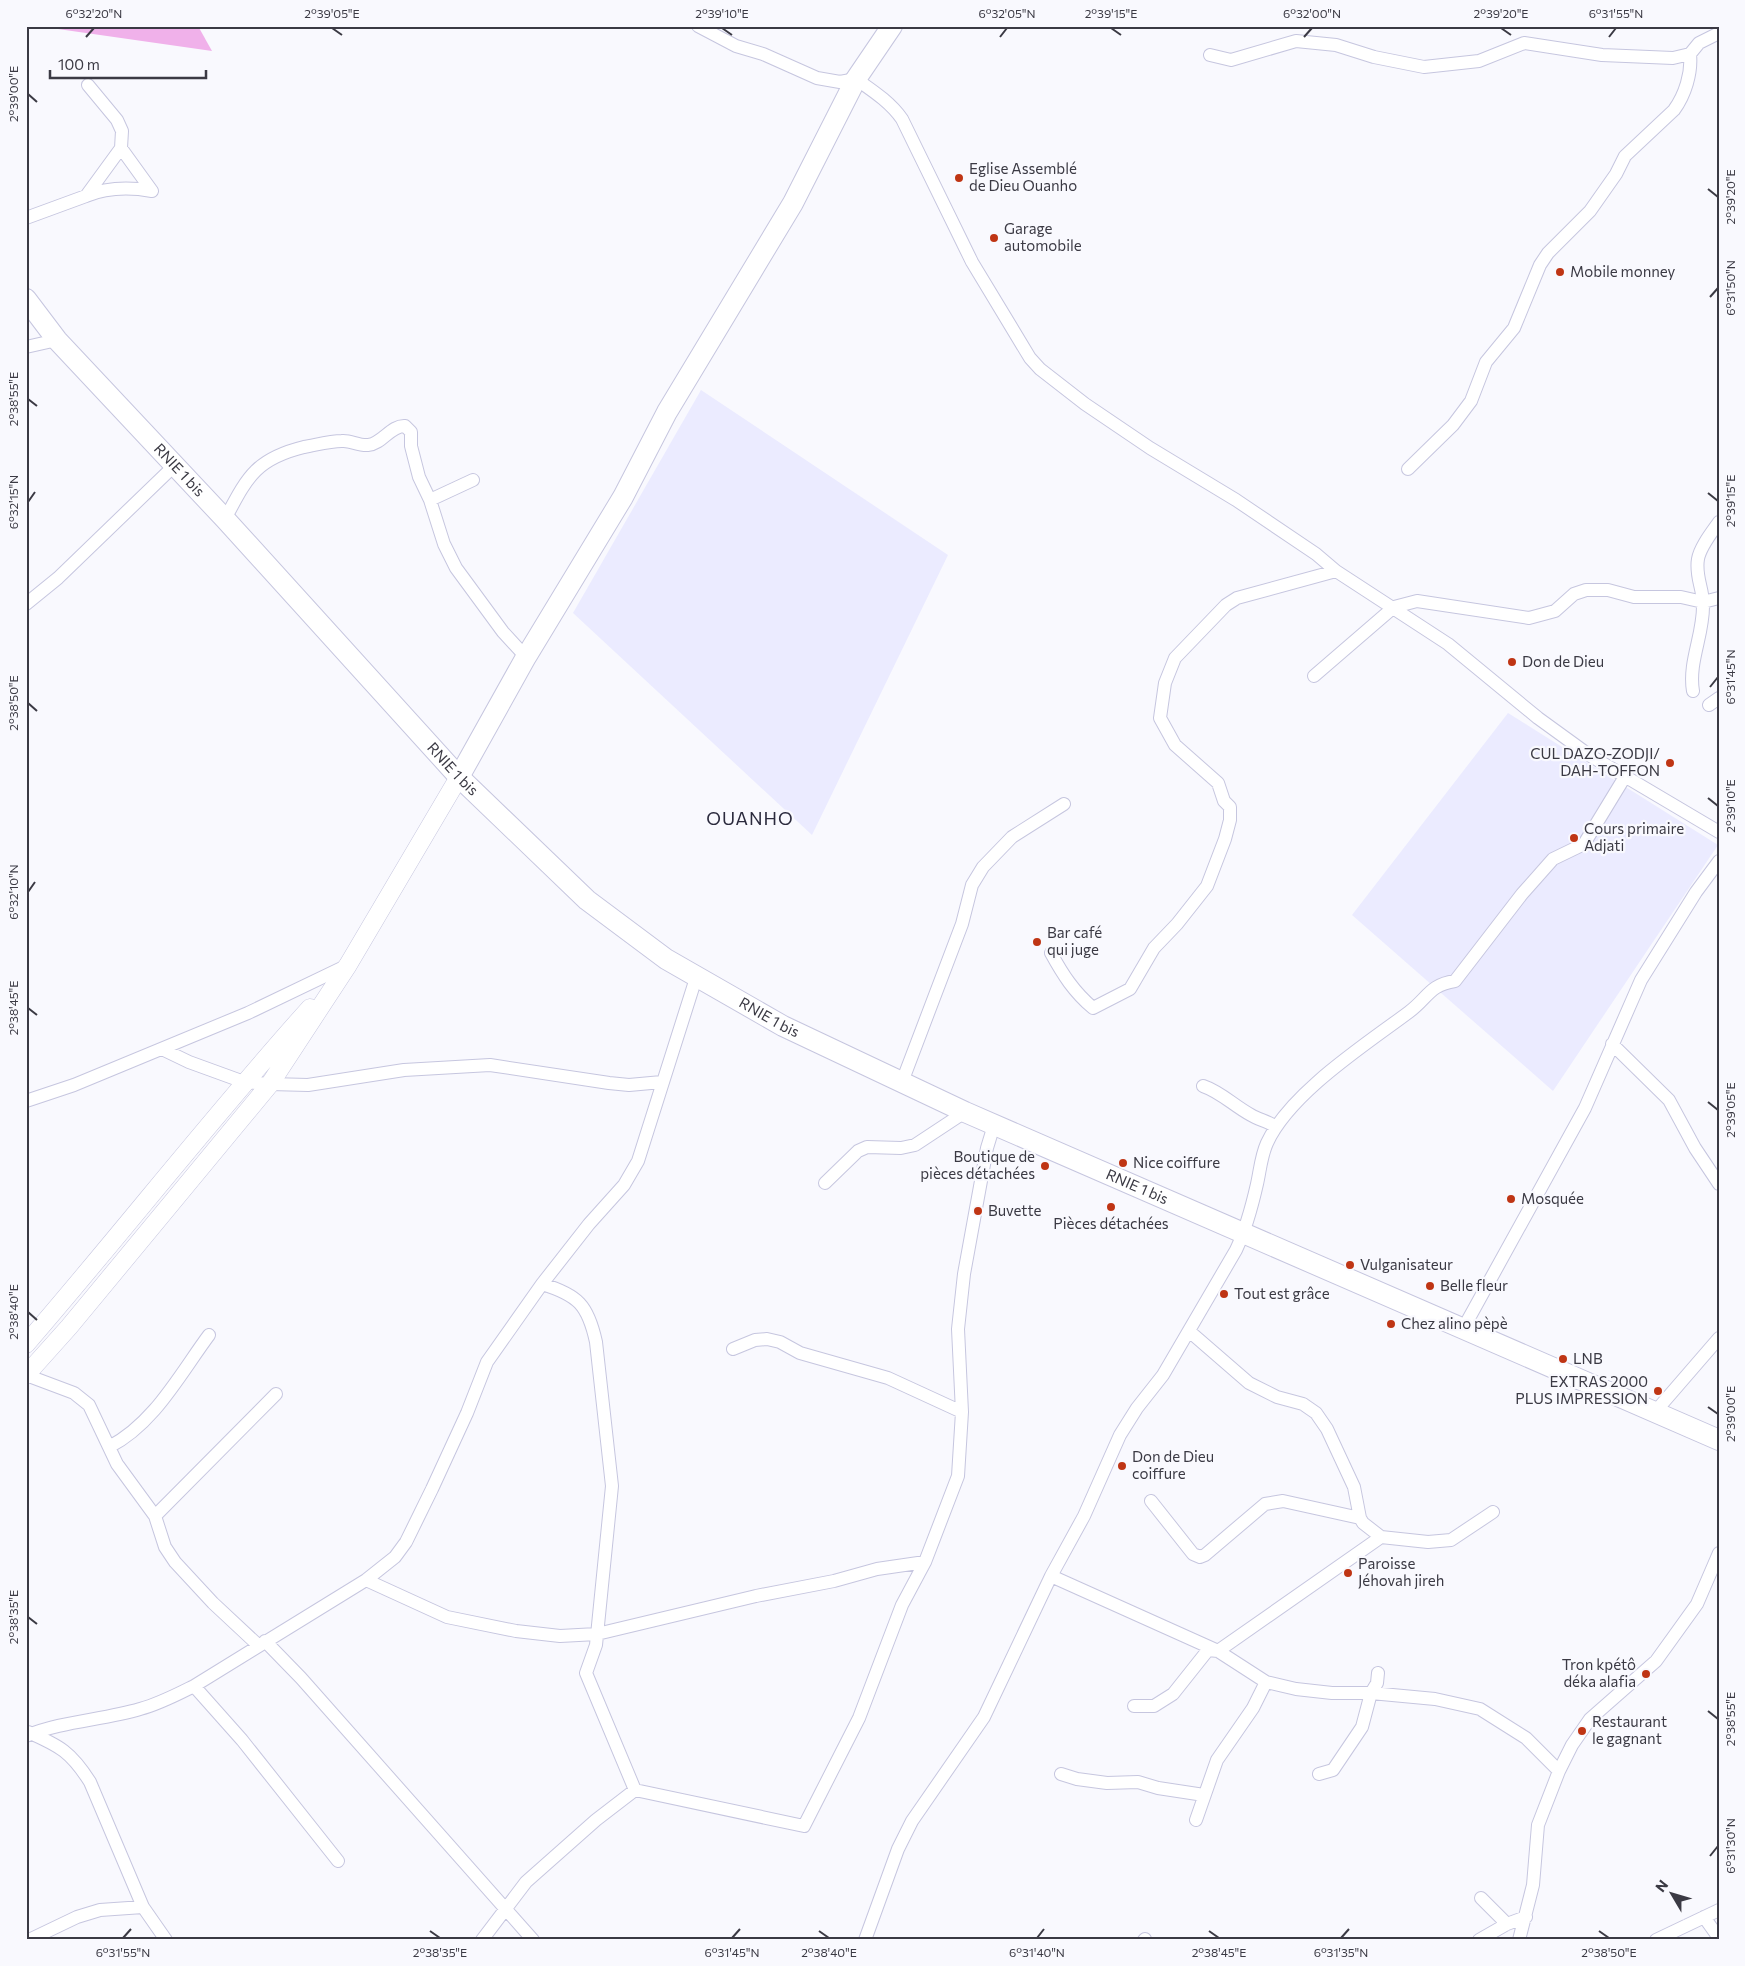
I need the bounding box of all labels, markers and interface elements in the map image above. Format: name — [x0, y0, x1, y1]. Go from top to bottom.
text: 6°32'20"N — [66, 6, 122, 20]
text: 2°39'05"E — [304, 6, 360, 20]
text: 2°39'10"E — [695, 6, 749, 20]
text: 6°32'05"N — [978, 6, 1036, 20]
text: 2°39'15"E — [1085, 6, 1137, 20]
text: 6°32'00"N — [1283, 6, 1341, 20]
text: 2°39'20"E — [1474, 6, 1528, 20]
text: 6°31'55"N — [1589, 6, 1643, 20]
scale bar — [50, 48, 206, 80]
text: 100 m — [58, 55, 100, 73]
text: 2°39'00"E — [6, 66, 20, 122]
place label: Eglise Assemblé de Dieu Ouanho — [969, 159, 1077, 194]
text: 2°39'20"E — [1723, 170, 1737, 224]
marker: Eglise Assemblé de Dieu Ouanho — [953, 172, 965, 184]
place label: Garage automobile — [1004, 219, 1082, 254]
marker: Garage automobile — [988, 232, 1000, 244]
text: 6°31'50"N — [1723, 260, 1737, 316]
place label: Mobile monney — [1570, 262, 1676, 280]
marker: Mobile monney — [1554, 266, 1566, 278]
text: 2°38'55"E — [6, 372, 20, 426]
street label: RNIE 1 bis — [151, 439, 209, 500]
text: 6°32'15"N — [6, 475, 20, 529]
text: 2°39'15"E — [1723, 475, 1737, 527]
text: 6°31'45"N — [1723, 650, 1737, 704]
place label: Don de Dieu — [1522, 652, 1604, 670]
marker: Don de Dieu — [1506, 656, 1518, 668]
text: 2°38'50"E — [6, 675, 20, 731]
street label: RNIE 1 bis — [424, 738, 483, 799]
place label: CUL DAZO-ZODJI/ DAH-TOFFON — [1530, 744, 1660, 779]
marker: CUL DAZO-ZODJI/ DAH-TOFFON — [1664, 757, 1676, 769]
text: 2°39'10"E — [1723, 779, 1737, 833]
district label: OUANHO — [706, 807, 794, 829]
place label: Cours primaire Adjati — [1584, 819, 1684, 854]
marker: Cours primaire Adjati — [1568, 832, 1580, 844]
text: 6°32'10"N — [6, 864, 20, 920]
place label: Bar café qui juge — [1047, 923, 1102, 958]
marker: Bar café qui juge — [1031, 936, 1043, 948]
text: 2°38'45"E — [6, 981, 20, 1035]
street label: RNIE 1 bis — [736, 993, 803, 1041]
text: 2°39'05"E — [1723, 1082, 1737, 1138]
place label: Boutique de pièces détachées — [920, 1147, 1035, 1182]
place label: Nice coiffure — [1133, 1153, 1220, 1171]
marker: Nice coiffure — [1117, 1157, 1129, 1169]
marker: Boutique de pièces détachées — [1039, 1160, 1051, 1172]
street label: RNIE 1 bis — [1103, 1164, 1171, 1207]
place label: Mosquée — [1521, 1189, 1584, 1207]
marker: Mosquée — [1505, 1193, 1517, 1205]
place label: Buvette — [988, 1201, 1041, 1219]
marker: Pièces détachées — [1105, 1201, 1117, 1213]
marker: Buvette — [972, 1205, 984, 1217]
place label: Pièces détachées — [1053, 1214, 1169, 1232]
place label: Vulganisateur — [1360, 1255, 1453, 1273]
marker: Vulganisateur — [1344, 1259, 1356, 1271]
place label: Belle fleur — [1440, 1276, 1508, 1294]
marker: Belle fleur — [1424, 1280, 1436, 1292]
text: 2°38'40"E — [6, 1284, 20, 1340]
place label: Tout est grâce — [1234, 1284, 1330, 1302]
marker: Tout est grâce — [1218, 1288, 1230, 1300]
place label: Chez alino pèpè — [1401, 1314, 1508, 1332]
marker: Chez alino pèpè — [1385, 1318, 1397, 1330]
place label: LNB — [1573, 1349, 1603, 1367]
marker: LNB — [1557, 1353, 1569, 1365]
place label: EXTRAS 2000 PLUS IMPRESSION — [1515, 1372, 1648, 1407]
marker: EXTRAS 2000 PLUS IMPRESSION — [1652, 1385, 1664, 1397]
text: 2°39'00"E — [1723, 1386, 1737, 1442]
place label: Don de Dieu coiffure — [1132, 1447, 1214, 1482]
marker: Don de Dieu coiffure — [1116, 1460, 1128, 1472]
place label: Paroisse Jéhovah jireh — [1358, 1554, 1444, 1589]
marker: Paroisse Jéhovah jireh — [1342, 1567, 1354, 1579]
text: 2°38'35"E — [6, 1590, 20, 1644]
place label: Tron kpétô déka alafia — [1562, 1655, 1636, 1690]
marker: Tron kpétô déka alafia — [1640, 1668, 1652, 1680]
text: 2°38'55"E — [1723, 1692, 1737, 1746]
place label: Restaurant le gagnant — [1592, 1712, 1667, 1747]
marker: Restaurant le gagnant — [1576, 1725, 1588, 1737]
text: 6°31'30"N — [1723, 1818, 1737, 1874]
north arrow — [1648, 1868, 1698, 1918]
text: N — [1651, 1876, 1671, 1895]
text: 6°31'55"N — [96, 1945, 150, 1959]
text: 2°38'35"E — [413, 1945, 467, 1959]
text: 6°31'45"N — [705, 1945, 759, 1959]
text: 2°38'40"E — [801, 1945, 857, 1959]
text: 6°31'40"N — [1009, 1945, 1065, 1959]
text: 2°38'45"E — [1192, 1945, 1246, 1959]
text: 6°31'35"N — [1314, 1945, 1368, 1959]
text: 2°38'50"E — [1581, 1945, 1637, 1959]

